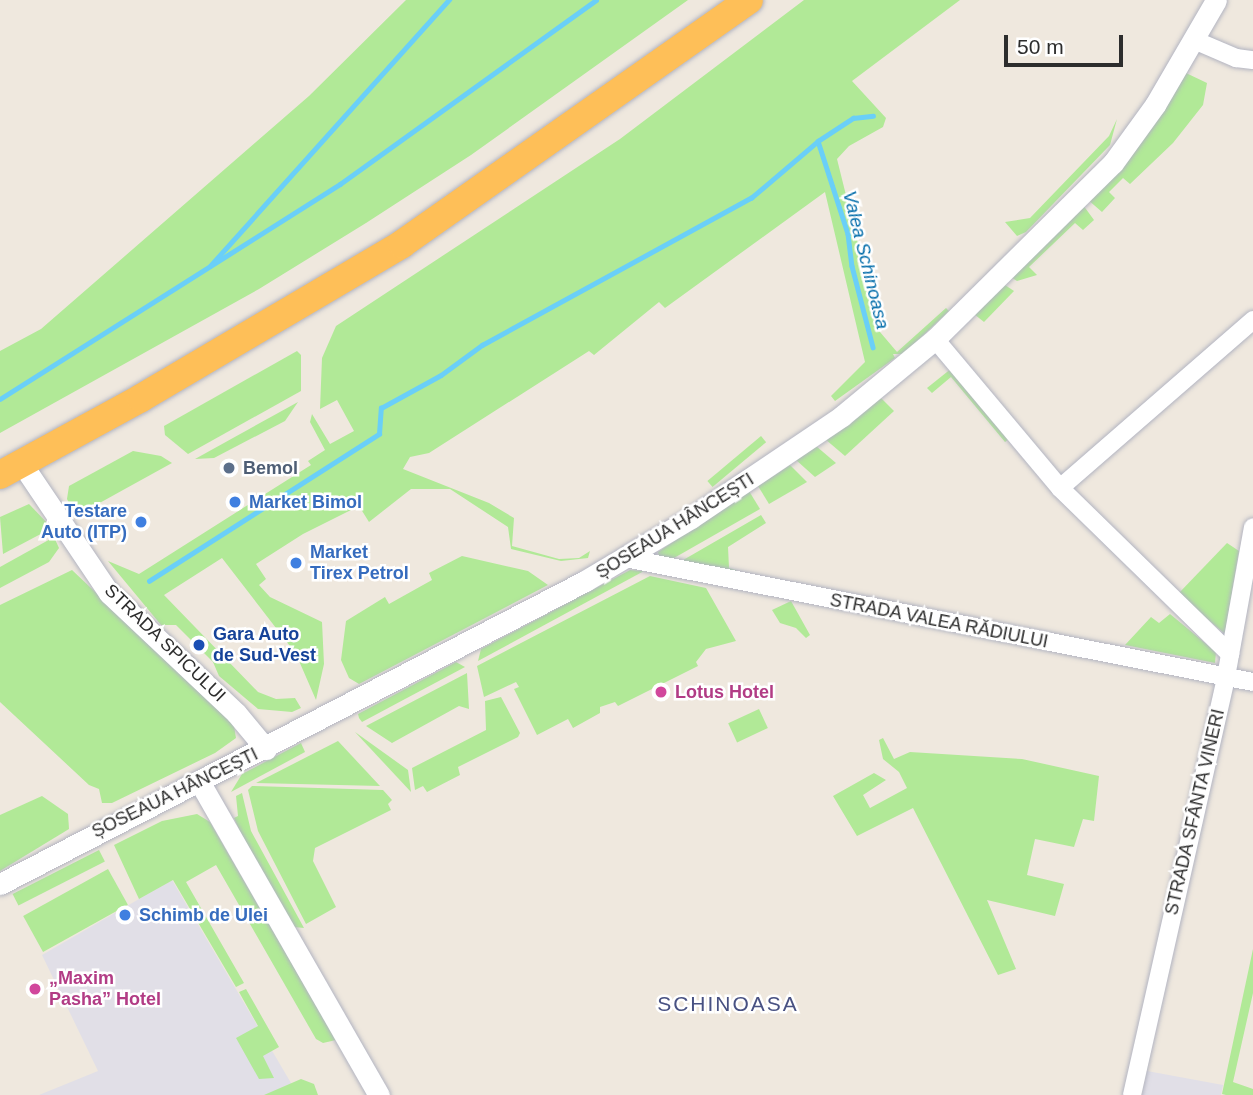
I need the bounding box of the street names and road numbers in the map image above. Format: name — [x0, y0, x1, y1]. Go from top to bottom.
street label: ȘOSEAUA HÂNCEȘTI — [592, 468, 758, 584]
street label: STRADA SPICULUI — [100, 579, 230, 707]
street label: STRADA VALEA RĂDIULUI — [827, 589, 1051, 653]
street label: STRADA SFÂNTA VINERI — [1161, 706, 1229, 918]
street label: ȘOSEAUA HÂNCEȘTI — [88, 743, 262, 843]

